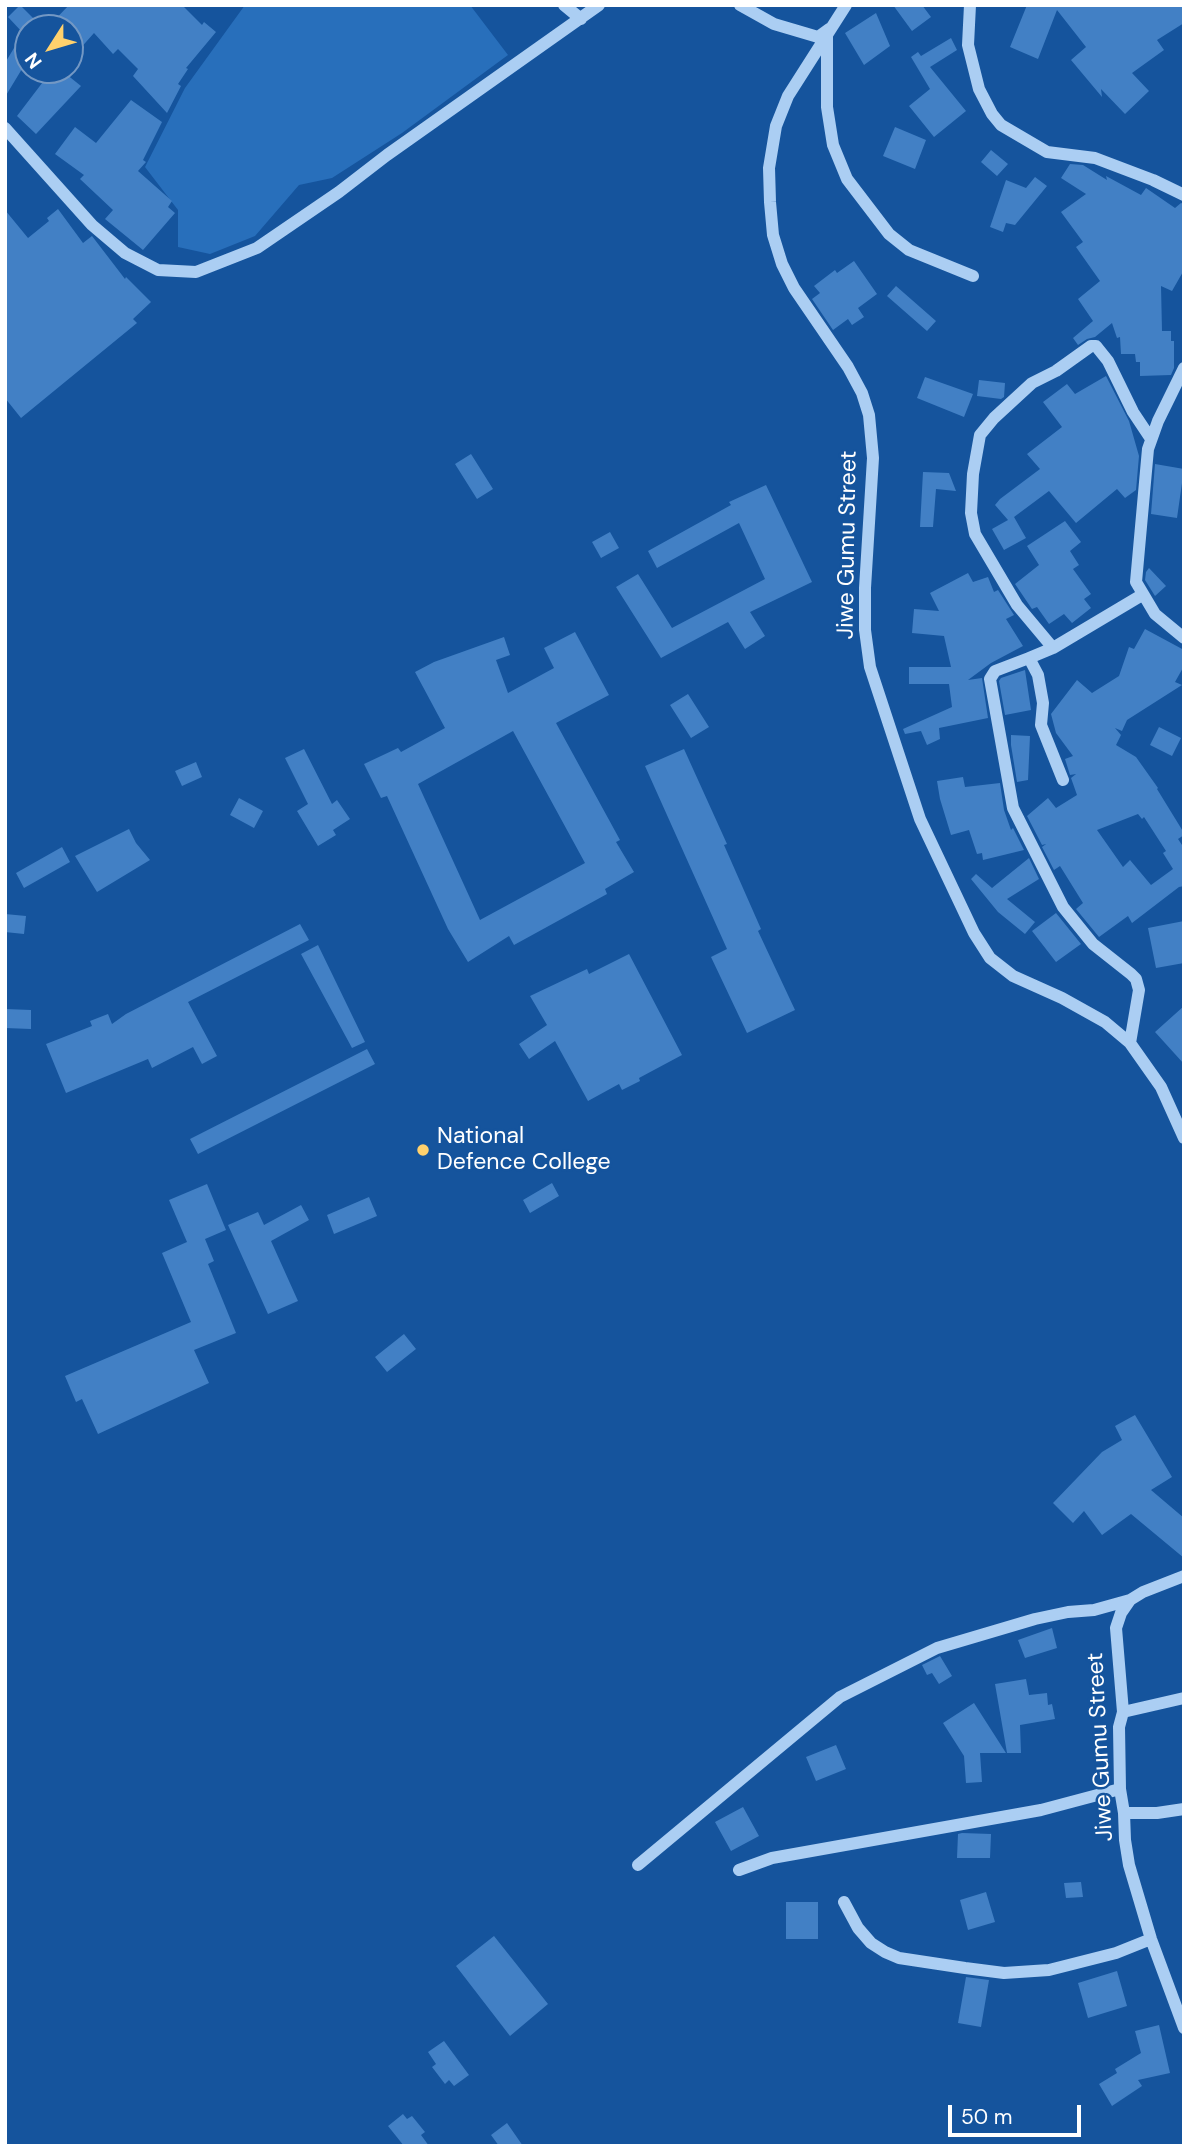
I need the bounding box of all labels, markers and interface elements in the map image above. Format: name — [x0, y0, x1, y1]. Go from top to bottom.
north arrow — [14, 14, 84, 84]
text: N — [19, 48, 48, 74]
street label: Jiwe Gumu Street — [833, 450, 863, 640]
place label: National Defence College — [437, 1123, 611, 1177]
marker: National Defence College — [415, 1142, 431, 1158]
street label: Jiwe Gumu Street — [1082, 1652, 1120, 1842]
scale bar — [951, 2092, 1084, 2136]
text: 50 m — [961, 2103, 1012, 2131]

